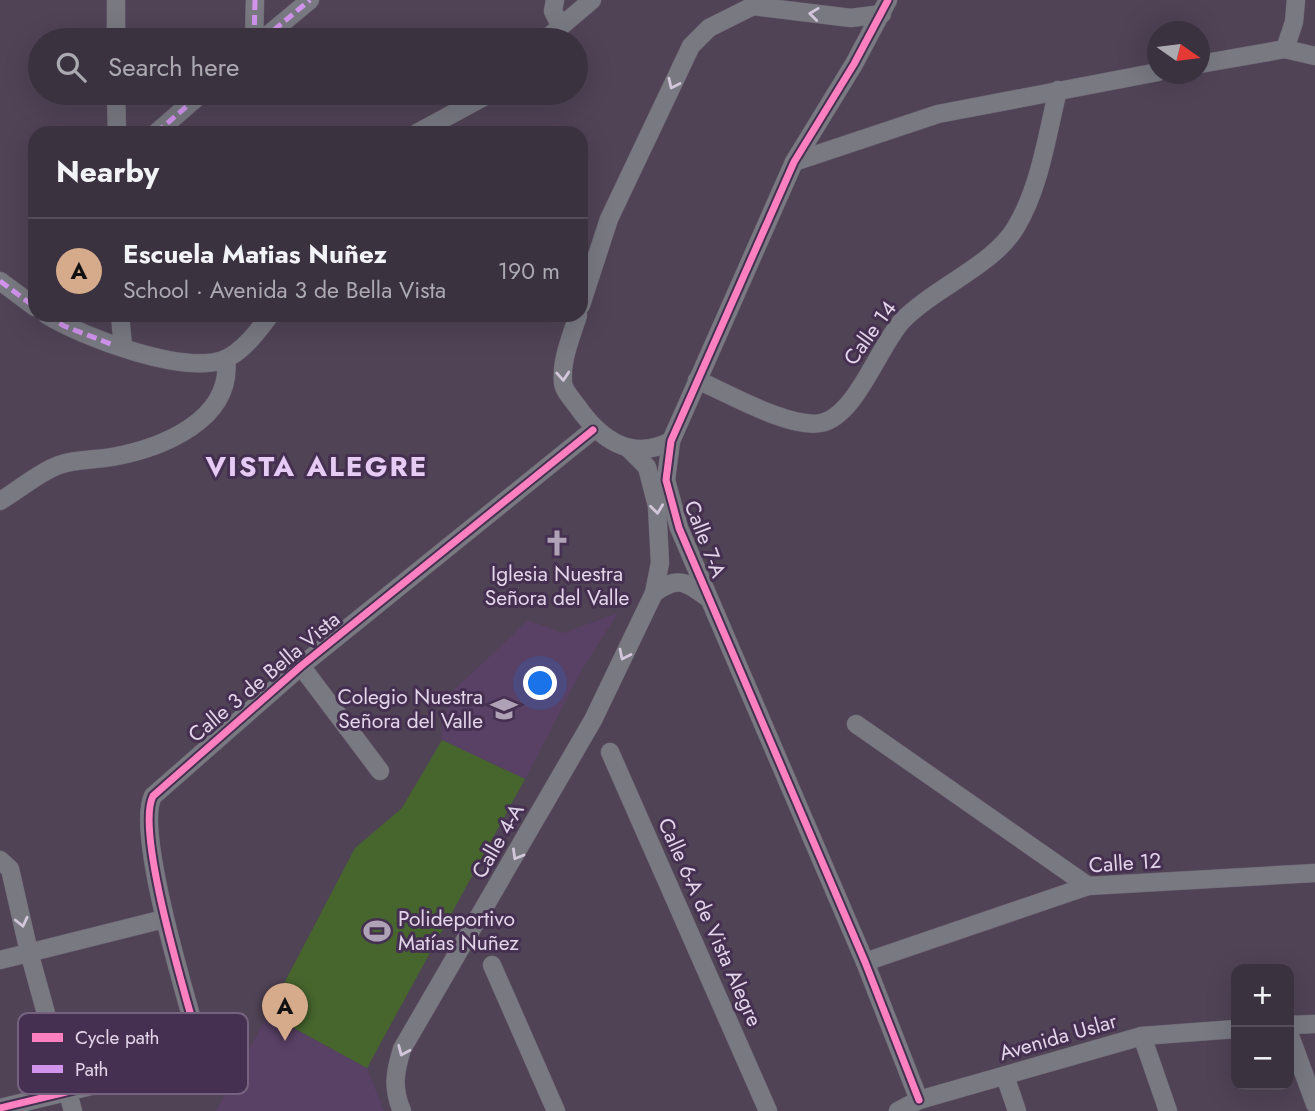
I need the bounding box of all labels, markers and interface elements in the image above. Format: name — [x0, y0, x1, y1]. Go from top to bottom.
one-way arrow — [808, 6, 820, 21]
north arrow — [1147, 21, 1210, 84]
search box — [28, 28, 588, 105]
icon: search — [52, 48, 90, 86]
text: Search here — [108, 48, 240, 86]
one-way arrow — [667, 77, 681, 89]
text: Nearby — [56, 150, 159, 193]
text: Escuela Matias Nuñez — [123, 235, 387, 273]
text: A — [71, 254, 87, 288]
text: 190 m — [498, 254, 560, 288]
text: School · Avenida 3 de Bella Vista — [123, 273, 446, 307]
street label: Calle 14 — [836, 295, 904, 371]
one-way arrow — [556, 371, 571, 382]
district label: VISTA ALEGRE — [205, 446, 428, 487]
street label: Calle 7-A — [677, 496, 733, 582]
one-way arrow — [650, 503, 665, 514]
church icon: Iglesia Nuestra Señora del Valle — [542, 528, 572, 558]
place label: Iglesia Nuestra Señora del Valle — [485, 559, 630, 613]
street label: Calle 3 de Bella Vista — [182, 605, 346, 749]
one-way arrow — [619, 648, 633, 660]
your location — [523, 666, 557, 700]
place label: Colegio Nuestra Señora del Valle — [337, 682, 483, 736]
school or university icon: Colegio Nuestra Señora del Valle — [489, 694, 519, 724]
street label: Calle 4-A — [465, 798, 532, 884]
street label: Calle 6-A de Vista Alegre — [650, 813, 770, 1031]
street label: Calle 12 — [1088, 846, 1162, 880]
one-way arrow — [512, 847, 525, 860]
place label: Polideportivo Matías Nuñez — [398, 904, 519, 958]
one-way arrow — [14, 916, 28, 928]
sports icon: Polideportivo Matías Nuñez — [362, 916, 392, 946]
map controls — [1231, 964, 1294, 1090]
button: + — [1231, 964, 1294, 1027]
pin: A — [262, 983, 308, 1041]
street label: Avenida Uslar — [996, 1006, 1121, 1068]
legend — [18, 1013, 248, 1094]
text: Cycle path — [75, 1024, 160, 1051]
button: − — [1231, 1027, 1294, 1090]
one-way arrow — [397, 1044, 411, 1057]
text: Path — [75, 1056, 109, 1083]

